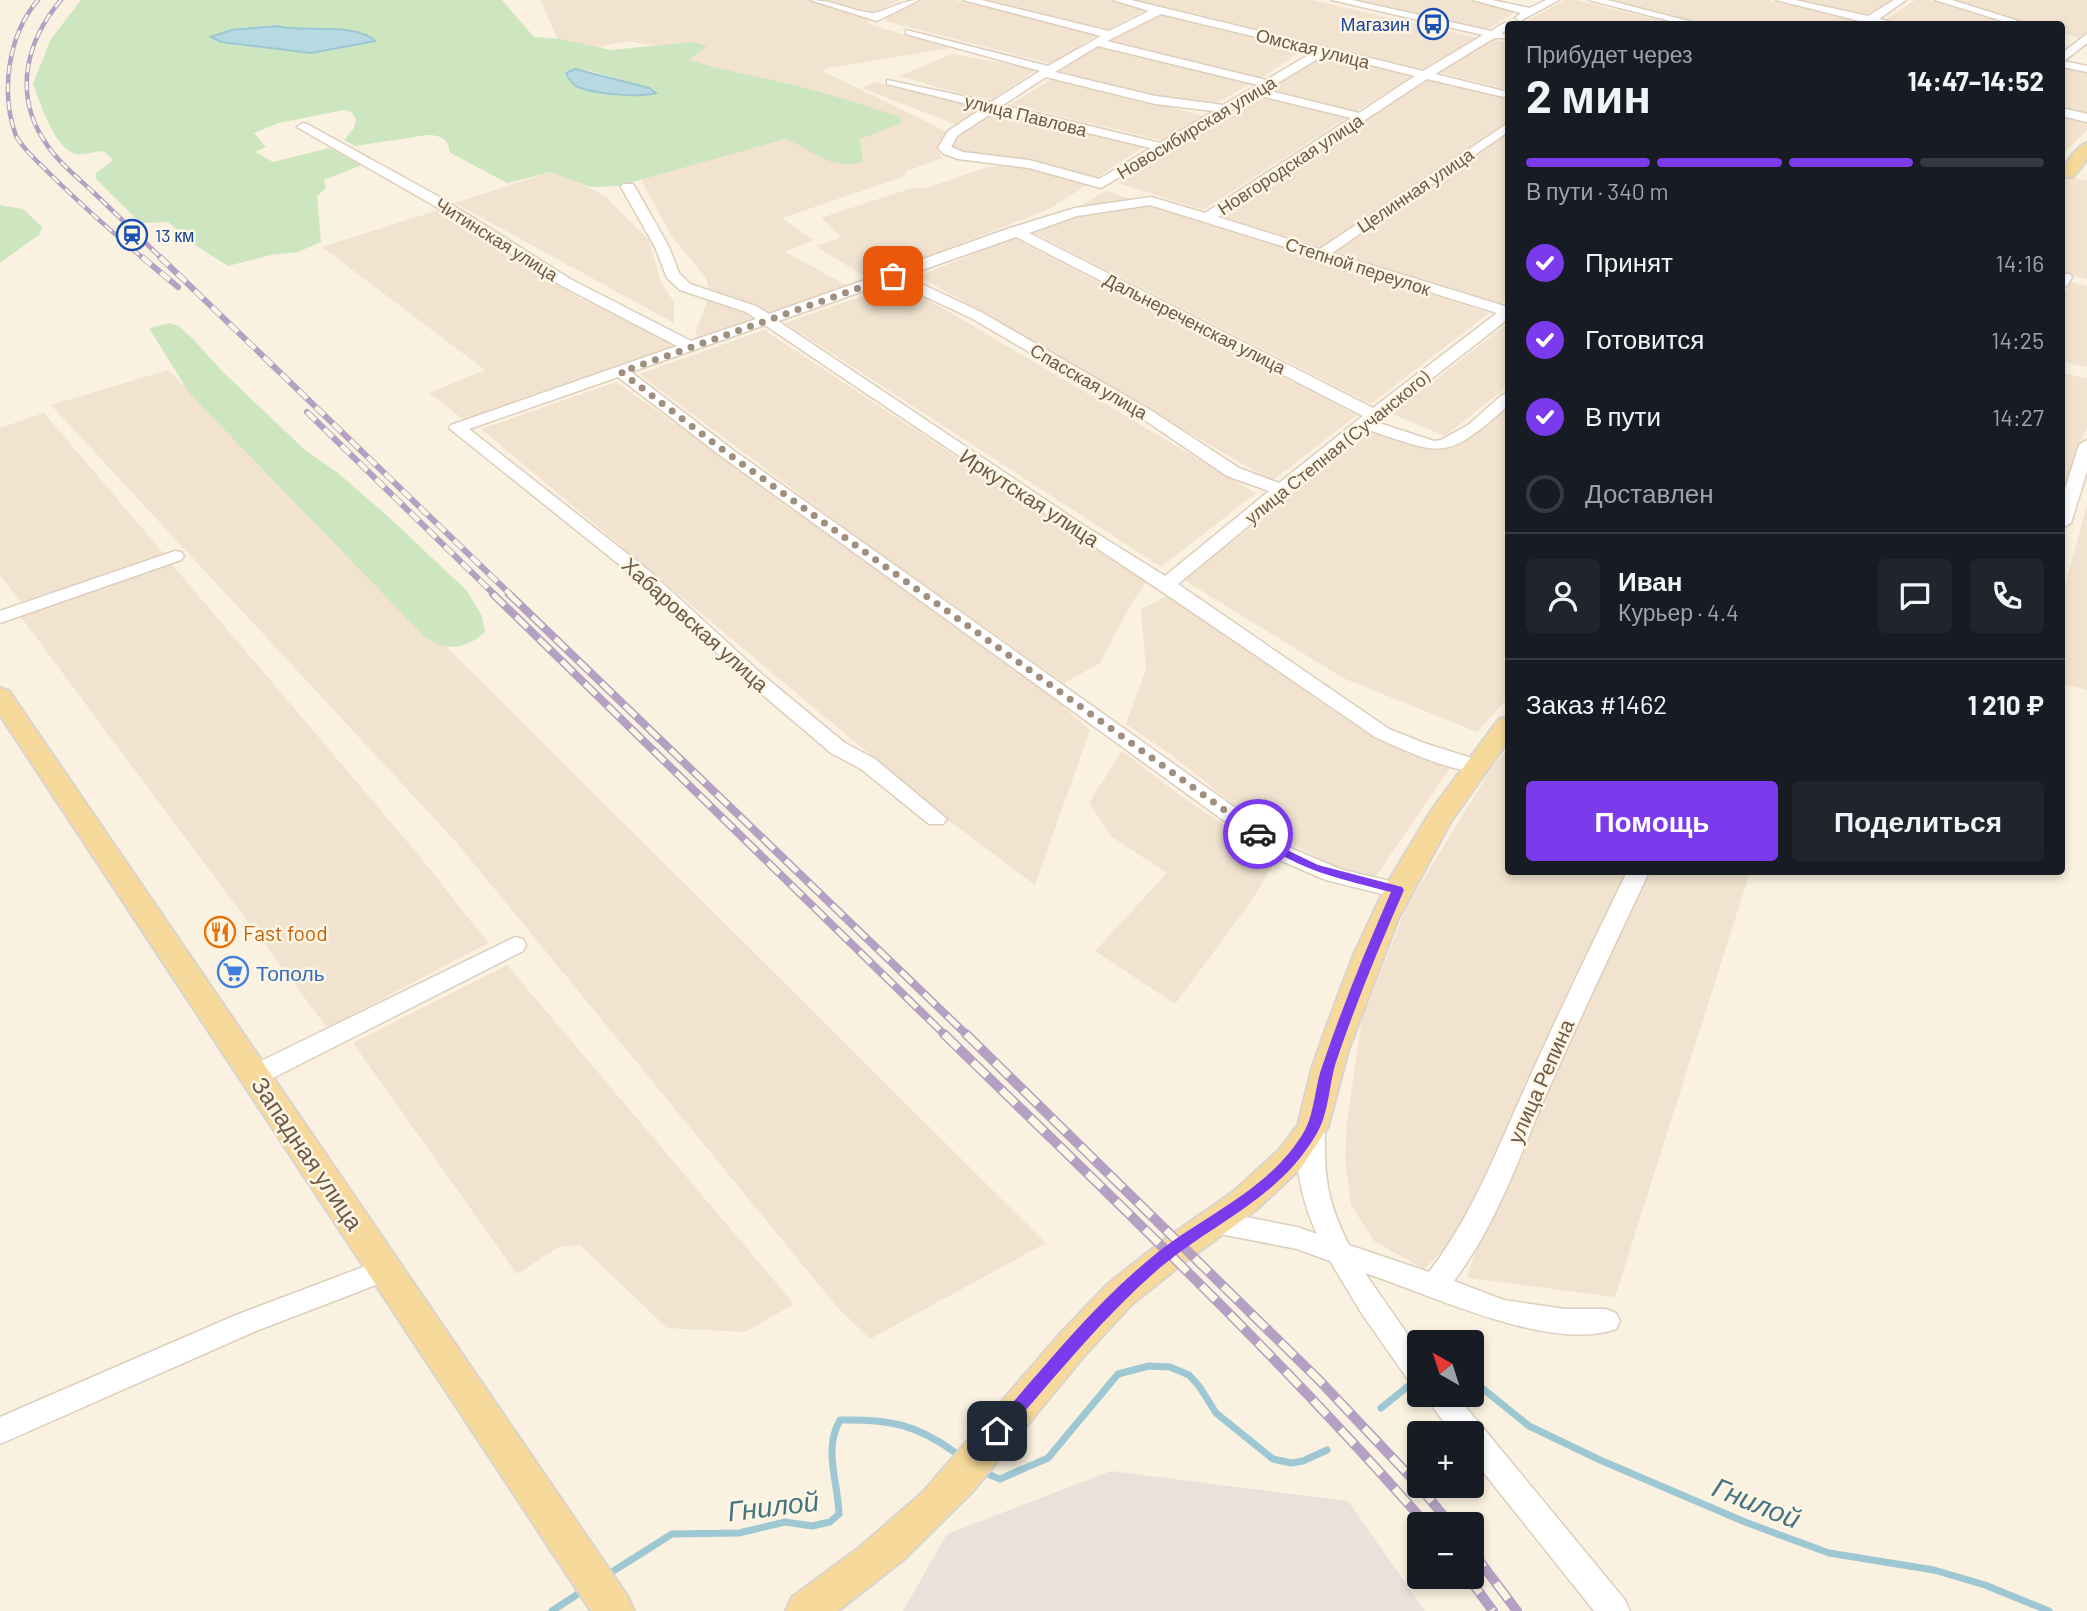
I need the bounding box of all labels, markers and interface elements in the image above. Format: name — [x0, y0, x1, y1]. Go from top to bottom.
bus stop icon: Магазин — [1416, 7, 1450, 41]
place label: Магазин — [1341, 13, 1410, 35]
street label: Омская улица — [1254, 23, 1373, 73]
text: Прибудет через — [1526, 40, 1693, 68]
text: 14:47–14:52 — [1907, 65, 2044, 96]
text: 2 мин — [1526, 67, 1651, 122]
street label: Новосибирская улица — [1112, 70, 1280, 183]
street label: улица Павлова — [963, 89, 1090, 141]
street label: Новгородская улица — [1213, 108, 1368, 219]
street label: Целинная улица — [1352, 142, 1478, 237]
text: В пути · 340 m — [1526, 177, 1668, 205]
street label: Читинская улица — [432, 192, 563, 286]
station icon: 13 км — [115, 218, 149, 252]
place label: 13 км — [155, 224, 194, 246]
street label: Степной переулок — [1283, 232, 1433, 300]
icon: check — [1526, 244, 1564, 282]
pin — [863, 246, 923, 306]
text: Принят — [1585, 246, 1673, 277]
text: 14:16 — [1996, 249, 2044, 277]
icon: bag — [874, 257, 912, 295]
street label: Дальнереченская улица — [1101, 268, 1290, 379]
icon: check — [1526, 321, 1564, 359]
text: Готовится — [1585, 323, 1704, 354]
text: 14:25 — [1991, 326, 2044, 354]
street label: Спасская улица — [1026, 339, 1152, 424]
street label: улица Степная (Сучанского) — [1240, 366, 1434, 528]
icon: check — [1526, 398, 1564, 436]
text: В пути — [1585, 400, 1661, 431]
text: 14:27 — [1992, 403, 2044, 431]
street label: Иркутская улица — [956, 443, 1105, 552]
text: Доставлен — [1585, 477, 1714, 508]
street label: Хабаровская улица — [618, 552, 775, 697]
button: person — [1526, 559, 1600, 633]
button: chat — [1878, 559, 1952, 633]
button: phone — [1970, 559, 2044, 633]
text: Иван — [1618, 565, 1683, 596]
text: Курьер · 4.4 — [1618, 598, 1739, 626]
text: Заказ #1462 — [1526, 688, 1667, 719]
text: 1 210 ₽ — [1968, 689, 2044, 720]
button: Помощь — [1526, 781, 1778, 861]
button: Поделиться — [1792, 781, 2044, 861]
courier — [1223, 799, 1293, 869]
icon: car — [1239, 815, 1277, 853]
restaurant icon: Fast food — [203, 915, 237, 949]
place label: Fast food — [243, 920, 328, 945]
supermarket icon: Тополь — [216, 955, 250, 989]
place label: Тополь — [256, 960, 325, 985]
street label: улица Репина — [1502, 1015, 1579, 1147]
street label: Западная улица — [246, 1071, 370, 1236]
north arrow — [1407, 1330, 1484, 1407]
map controls — [1407, 1330, 1484, 1589]
pin — [967, 1401, 1027, 1461]
icon: home — [978, 1412, 1016, 1450]
button: + — [1407, 1421, 1484, 1498]
water label: Гнилой — [1708, 1469, 1806, 1535]
water label: Гнилой — [725, 1482, 821, 1527]
button: − — [1407, 1512, 1484, 1589]

